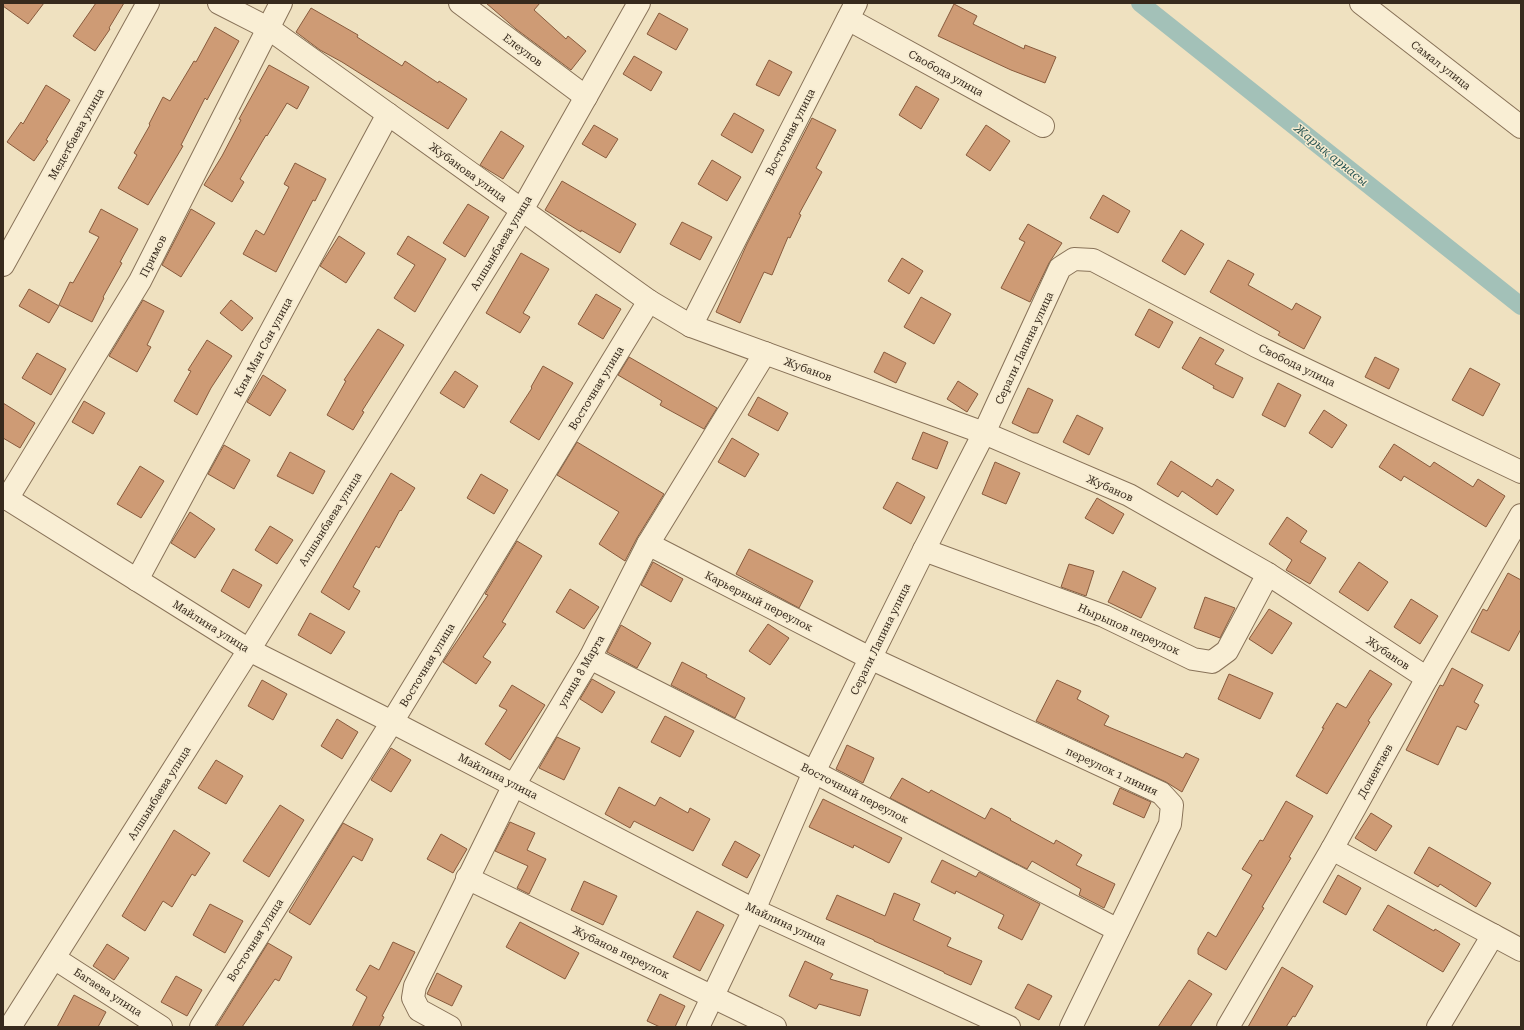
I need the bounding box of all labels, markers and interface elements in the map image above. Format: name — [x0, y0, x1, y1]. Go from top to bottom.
street label: Елеулов — [500, 31, 545, 70]
street label: Самал улица — [1408, 38, 1473, 93]
street label: Свобода улица — [906, 47, 985, 99]
street label: Медетбаева улица — [46, 86, 107, 182]
street label: Восточная улица — [763, 87, 818, 178]
water label: Жарық арнасы — [1291, 120, 1371, 189]
street label: Жубанова улица — [427, 140, 509, 205]
street label: Алшынбаева улица — [468, 194, 535, 293]
street label: Примов — [137, 233, 170, 280]
street label: Серали Лапина улица — [993, 290, 1056, 407]
street label: Ким Ман Сан улица — [232, 295, 295, 399]
street label: Свобода улица — [1256, 341, 1337, 390]
street label: Восточная улица — [566, 344, 627, 433]
street label: Жубанов — [782, 355, 834, 384]
street label: Алшынбаева улица — [296, 470, 365, 569]
street label: Жубанов — [1084, 472, 1135, 505]
street label: Карьерный переулок — [703, 569, 815, 634]
street label: Серали Лапина улица — [848, 581, 913, 697]
street label: Майлина улица — [170, 598, 251, 655]
street label: Нырыпов переулок — [1076, 601, 1182, 658]
street label: Восточная улица — [397, 621, 458, 710]
street label: улица 8 Марта — [556, 633, 607, 709]
street label: Жубанов — [1363, 634, 1412, 673]
street label: Донентаев — [1355, 742, 1396, 801]
street label: Алшынбаева улица — [125, 744, 194, 843]
street label: переулок 1 линия — [1064, 744, 1160, 798]
street label: Майлина улица — [456, 751, 540, 802]
street label: Восточный переулок — [799, 761, 911, 826]
street label: Восточная улица — [225, 896, 286, 984]
street label: Майлина улица — [743, 900, 828, 949]
street label: Жубанов переулок — [570, 923, 671, 982]
street label: Багаева улица — [71, 966, 144, 1019]

